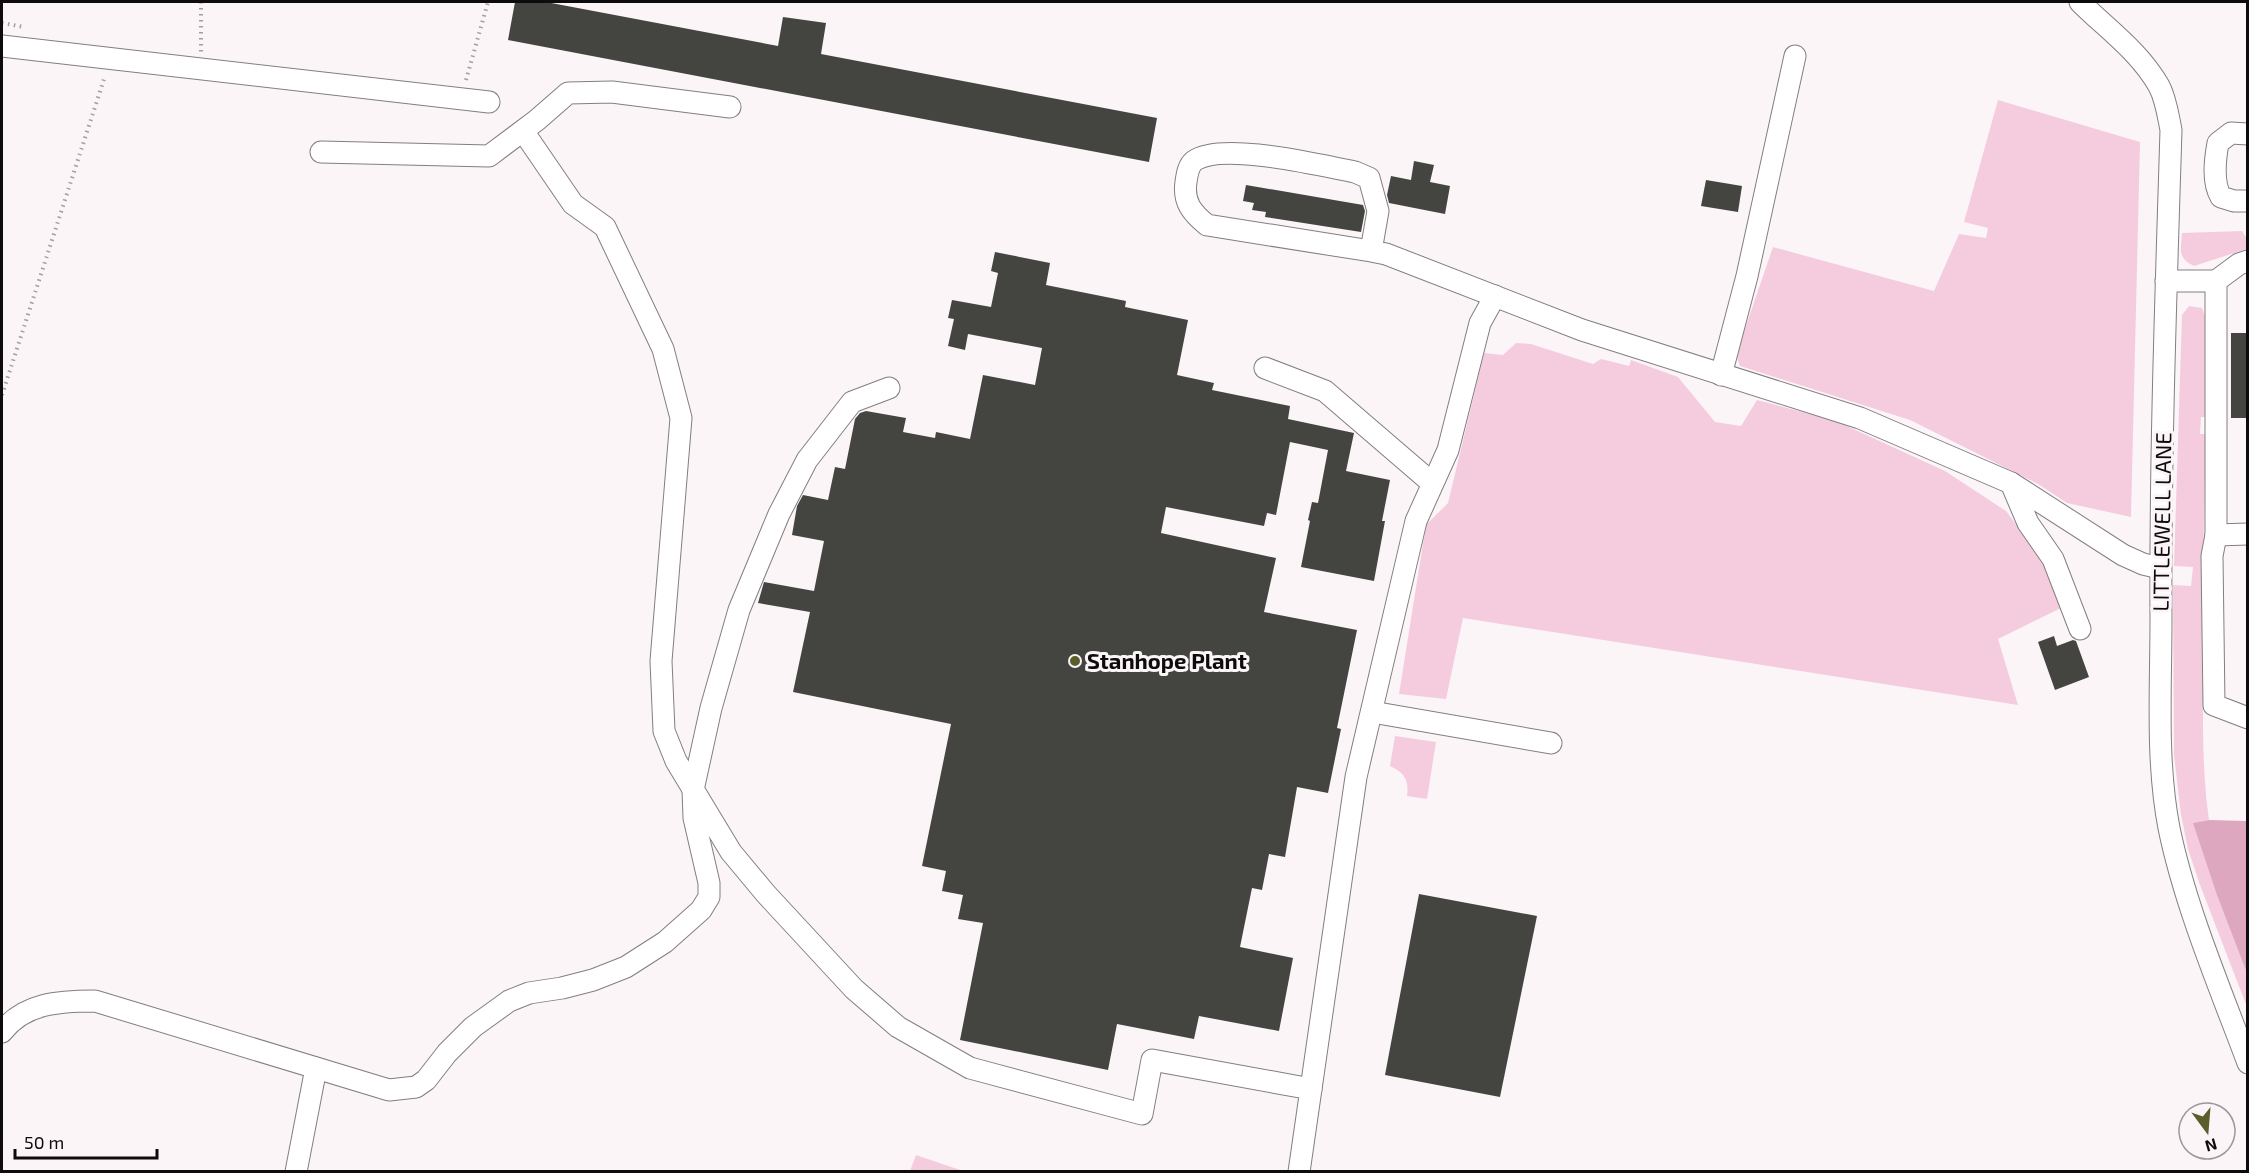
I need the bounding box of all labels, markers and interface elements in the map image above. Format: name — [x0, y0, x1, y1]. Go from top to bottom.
street label: LITTLEWELL LANE — [2146, 432, 2176, 612]
place label: Stanhope Plant — [1087, 647, 1247, 673]
marker: Stanhope Plant — [1068, 654, 1082, 668]
north arrow — [2177, 1101, 2237, 1161]
scale bar — [15, 1122, 158, 1160]
text: 50 m — [24, 1131, 64, 1153]
text: N — [2203, 1135, 2219, 1157]

